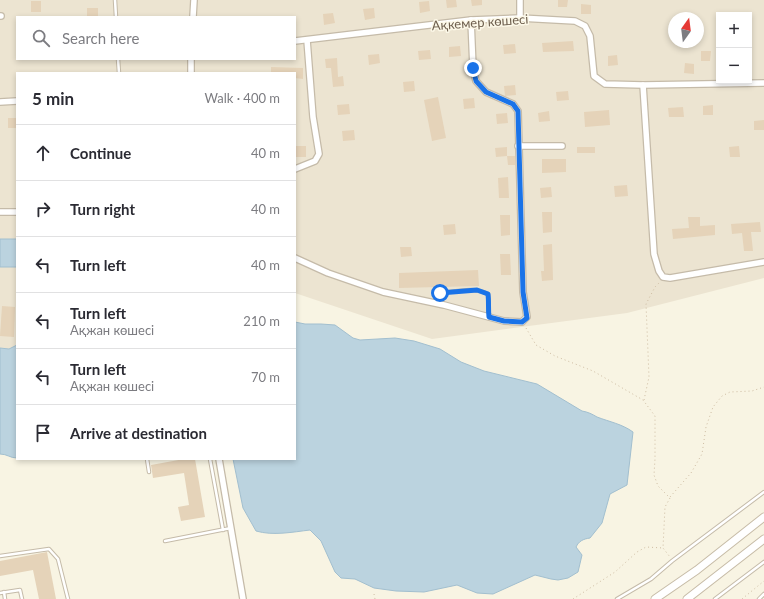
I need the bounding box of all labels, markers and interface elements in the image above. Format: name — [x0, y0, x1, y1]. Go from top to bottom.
street label: Ақкемер көшесі — [431, 11, 529, 33]
north arrow — [668, 12, 704, 48]
map controls — [716, 12, 752, 84]
button: + — [716, 12, 752, 48]
search box — [16, 16, 296, 60]
icon: search — [30, 27, 52, 49]
text: Search here — [62, 29, 139, 47]
button: − — [716, 48, 752, 84]
route end — [464, 59, 482, 77]
text: 5 min — [32, 88, 74, 109]
text: Walk · 400 m — [204, 90, 280, 106]
icon: ahead — [32, 142, 54, 164]
text: Continue — [70, 144, 131, 162]
text: 40 m — [251, 145, 280, 161]
icon: right — [32, 198, 54, 220]
text: Turn right — [70, 200, 135, 218]
text: 40 m — [251, 201, 280, 217]
icon: left — [32, 254, 54, 276]
text: Turn left — [70, 256, 126, 274]
text: 40 m — [251, 257, 280, 273]
route start — [431, 284, 449, 302]
text: Turn left — [70, 304, 126, 322]
icon: left — [32, 310, 54, 332]
text: 210 m — [243, 313, 280, 329]
text: Ақжан көшесі — [70, 322, 154, 338]
text: Turn left — [70, 360, 126, 378]
icon: left — [32, 366, 54, 388]
text: 70 m — [251, 369, 280, 385]
text: Ақжан көшесі — [70, 378, 154, 394]
icon: arrive — [32, 422, 54, 444]
text: Arrive at destination — [70, 424, 207, 442]

